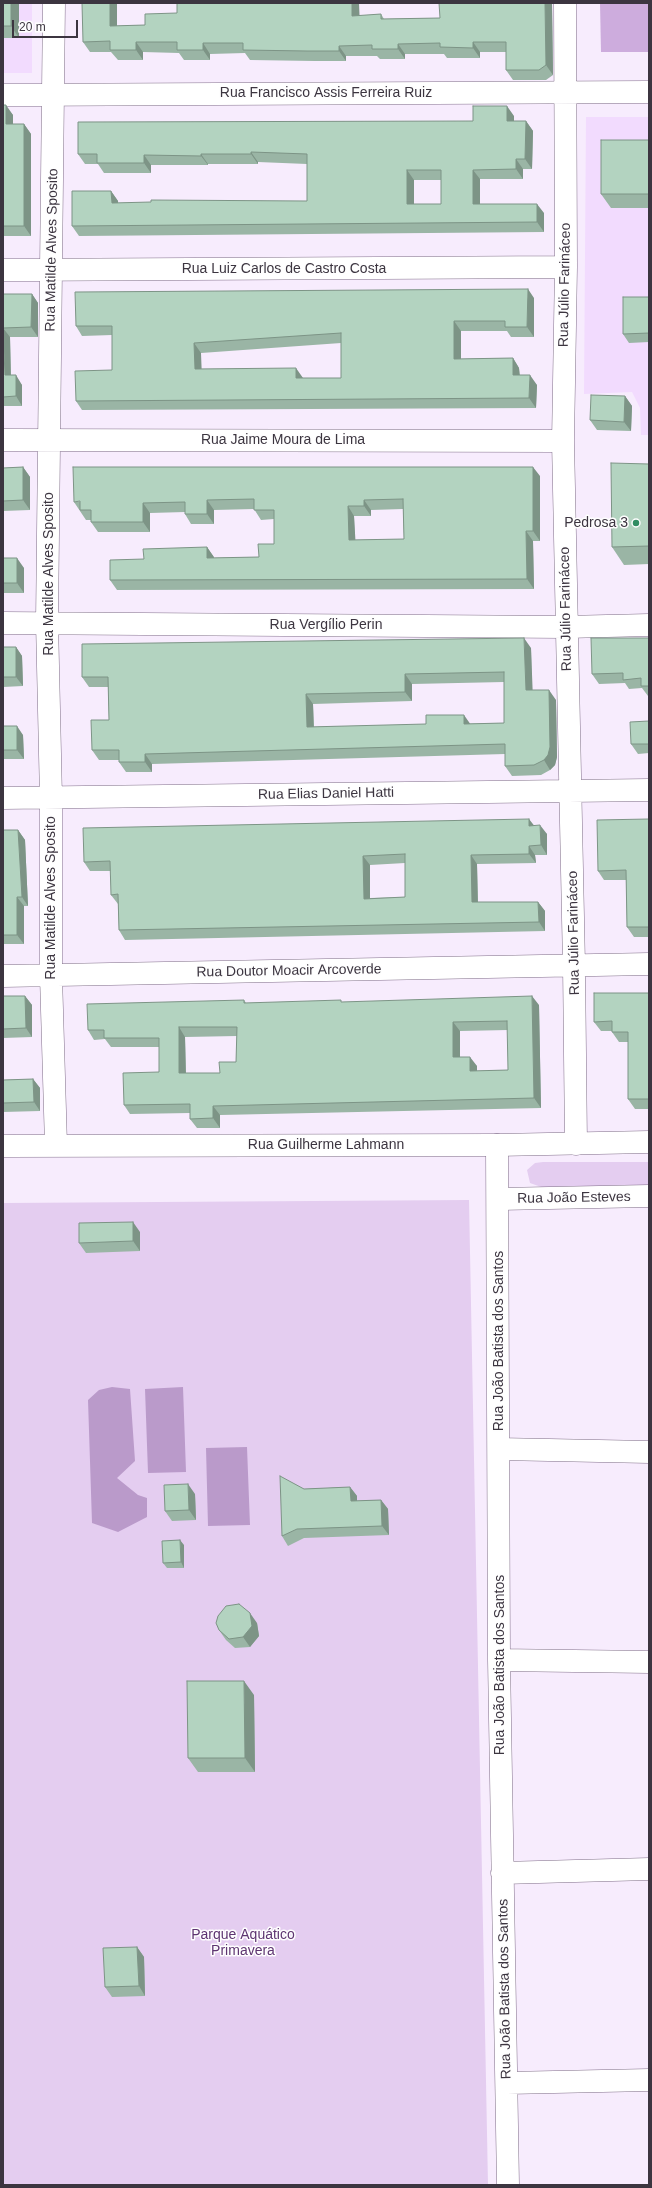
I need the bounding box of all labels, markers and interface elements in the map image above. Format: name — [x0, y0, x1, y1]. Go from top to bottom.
scale bar — [14, 12, 80, 38]
text: 20 m — [19, 20, 46, 34]
street label: Rua Francisco Assis Ferreira Ruiz — [220, 85, 432, 101]
street label: Rua Matilde Alves Sposito — [42, 168, 62, 332]
street label: Rua Júlio Farináceo — [556, 223, 574, 347]
street label: Rua Luiz Carlos de Castro Costa — [182, 261, 386, 277]
street label: Rua Jaime Moura de Lima — [201, 432, 365, 448]
street label: Rua Matilde Alves Sposito — [41, 492, 57, 656]
place label: Pedrosa 3 — [564, 515, 628, 531]
marker: Pedrosa 3 — [631, 518, 641, 528]
street label: Rua Júlio Farináceo — [557, 547, 575, 671]
street label: Rua Vergílio Perin — [270, 617, 382, 633]
street label: Rua Elias Daniel Hatti — [258, 784, 394, 804]
street label: Rua Matilde Alves Sposito — [43, 816, 59, 980]
street label: Rua Júlio Farináceo — [565, 871, 583, 995]
street label: Rua Doutor Moacir Arcoverde — [196, 961, 382, 981]
street label: Rua Guilherme Lahmann — [248, 1137, 404, 1153]
street label: Rua João Esteves — [517, 1189, 631, 1207]
street label: Rua João Batista dos Santos — [491, 1251, 507, 1431]
street label: Rua João Batista dos Santos — [492, 1575, 508, 1755]
street label: Rua João Batista dos Santos — [495, 1899, 515, 2079]
park label: Parque Aquático Primavera — [191, 1927, 295, 1960]

